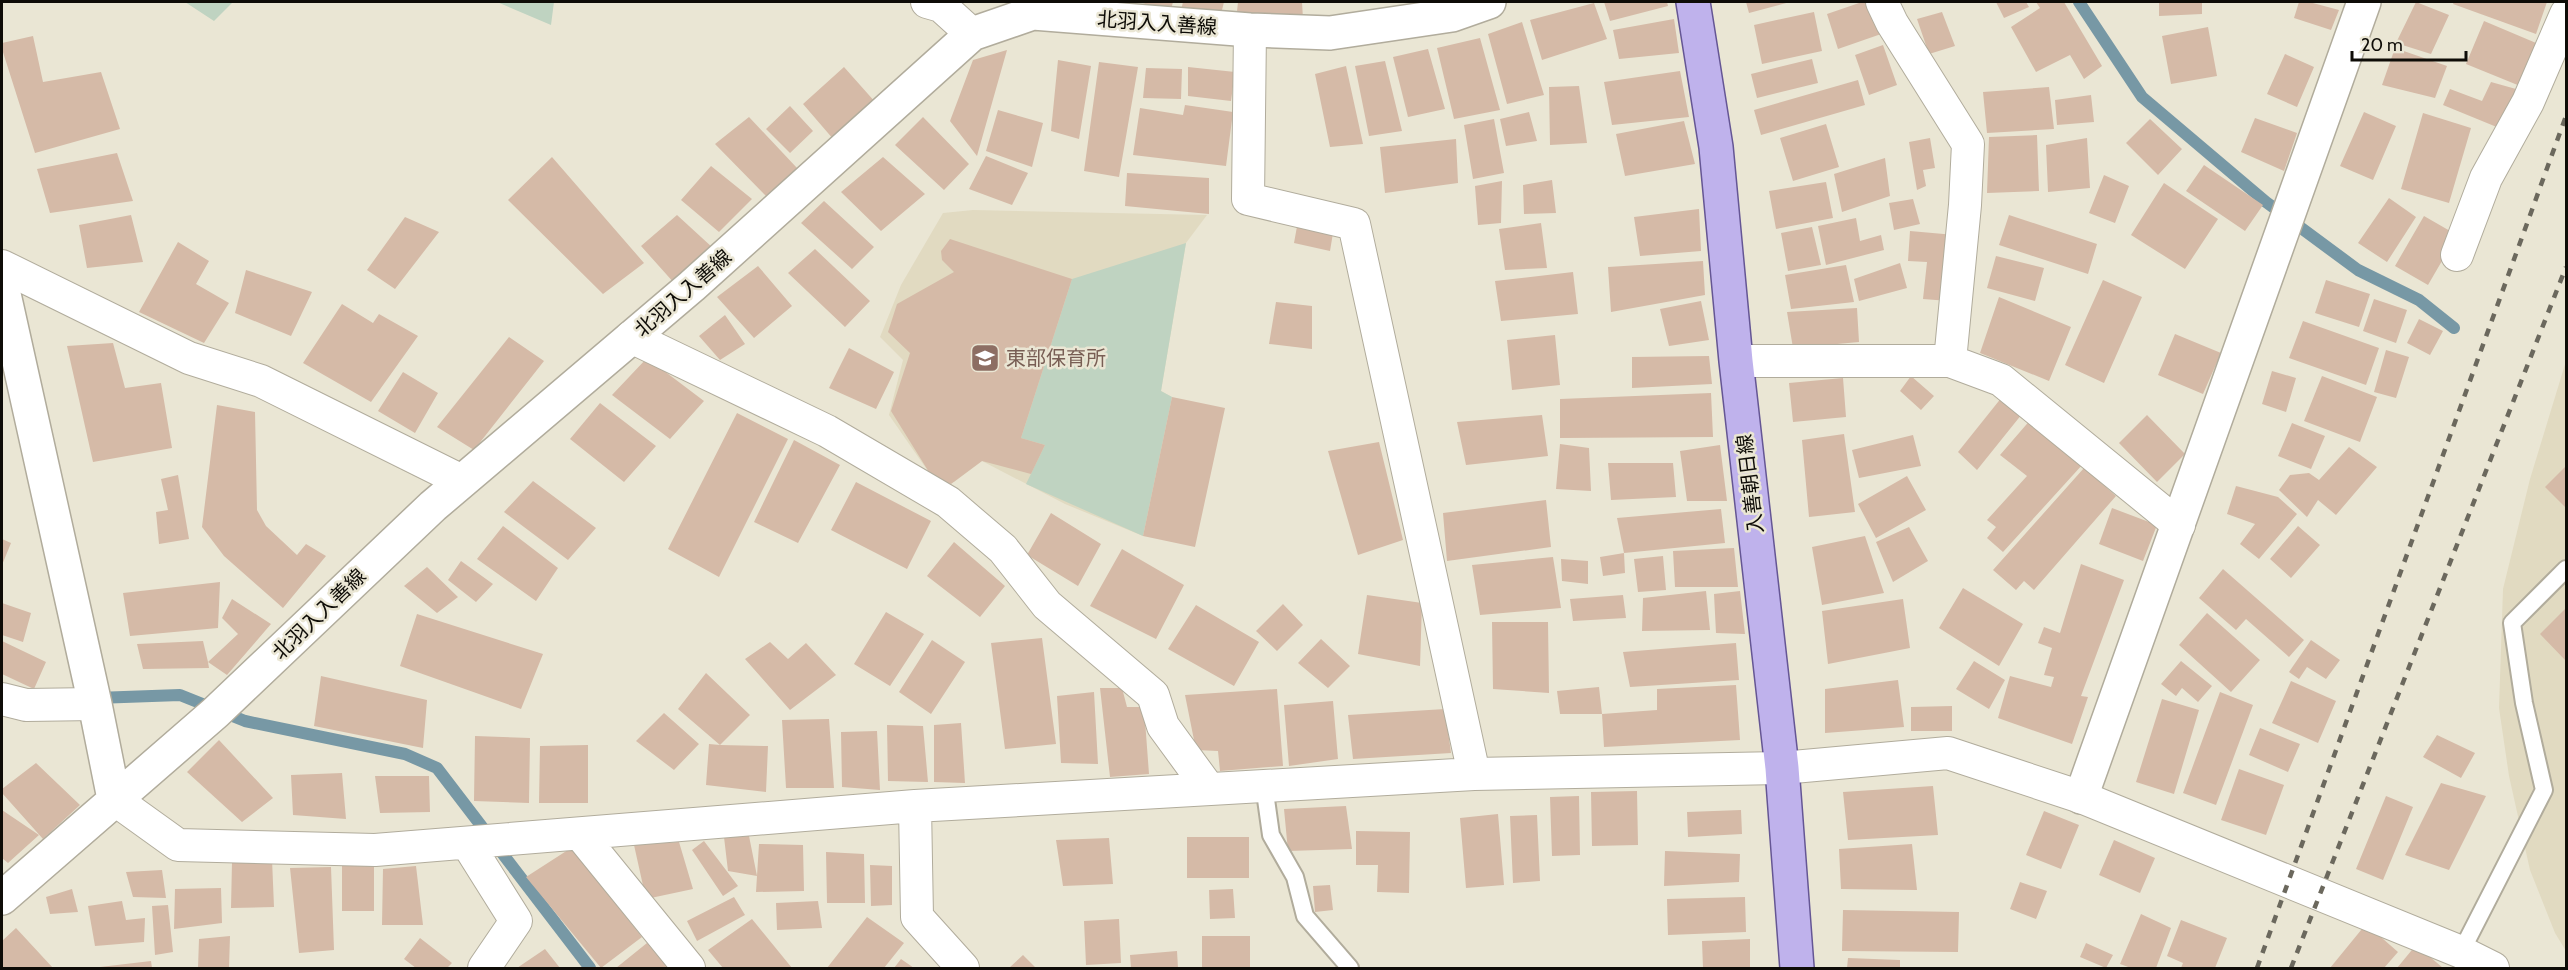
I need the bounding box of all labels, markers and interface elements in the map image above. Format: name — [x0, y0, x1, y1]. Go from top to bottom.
street label: 北羽入入善線 — [1096, 7, 1218, 39]
scale bar — [2352, 24, 2466, 62]
text: 20 m — [2361, 34, 2403, 56]
street label: 北羽入入善線 — [630, 245, 736, 341]
school or university icon: 東部保育所 — [969, 342, 1001, 374]
place label: 東部保育所 — [1006, 346, 1106, 370]
street label: 入善朝日線 — [1732, 433, 1768, 535]
street label: 北羽入入善線 — [268, 564, 370, 664]

